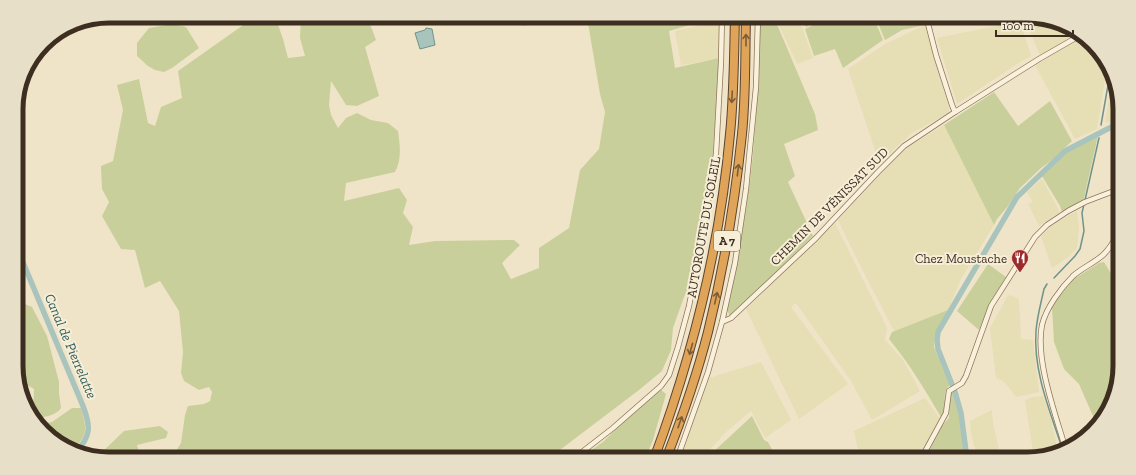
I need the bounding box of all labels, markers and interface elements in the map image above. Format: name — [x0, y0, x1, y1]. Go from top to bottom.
scale bar — [996, 12, 1073, 38]
text: 100 m — [1002, 19, 1034, 33]
one-way arrow — [742, 34, 750, 47]
one-way arrow — [729, 90, 736, 103]
street label: CHEMIN DE VÉNISSAT SUD — [767, 144, 891, 268]
street label: AUTOROUTE DU SOLEIL — [684, 155, 723, 299]
one-way arrow — [734, 164, 741, 177]
road number: A 7 — [714, 231, 740, 251]
restaurant icon: Chez Moustache — [1010, 248, 1030, 273]
place label: Chez Moustache — [915, 251, 1007, 266]
water label: Canal de Pierrelatte — [41, 291, 100, 401]
one-way arrow — [712, 292, 720, 305]
one-way arrow — [687, 342, 694, 355]
one-way arrow — [676, 417, 684, 429]

